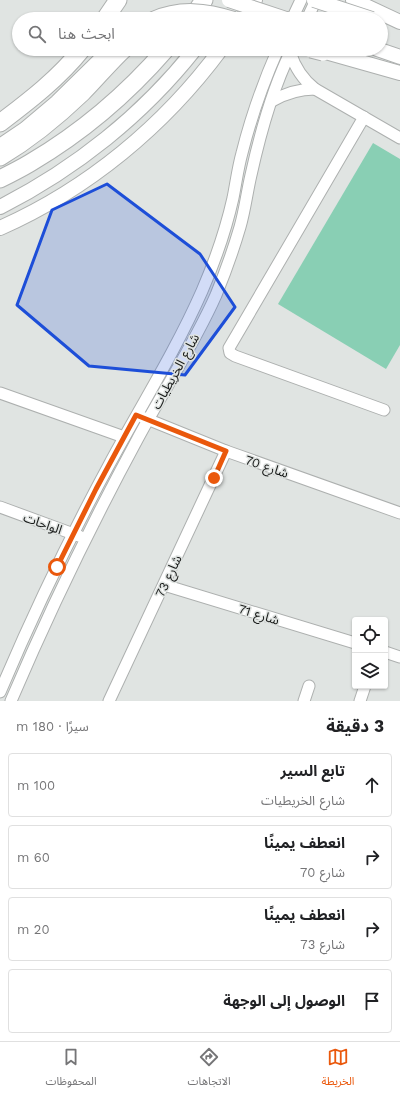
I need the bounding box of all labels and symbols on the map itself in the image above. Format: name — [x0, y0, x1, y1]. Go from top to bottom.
street label: شارع الخريطيات — [149, 331, 205, 413]
street label: شارع 70 — [242, 452, 291, 484]
route end — [205, 469, 223, 487]
street label: الواحات — [21, 510, 64, 537]
street label: شارع 73 — [152, 553, 187, 601]
route start — [48, 558, 66, 576]
street label: شارع 71 — [236, 601, 281, 631]

